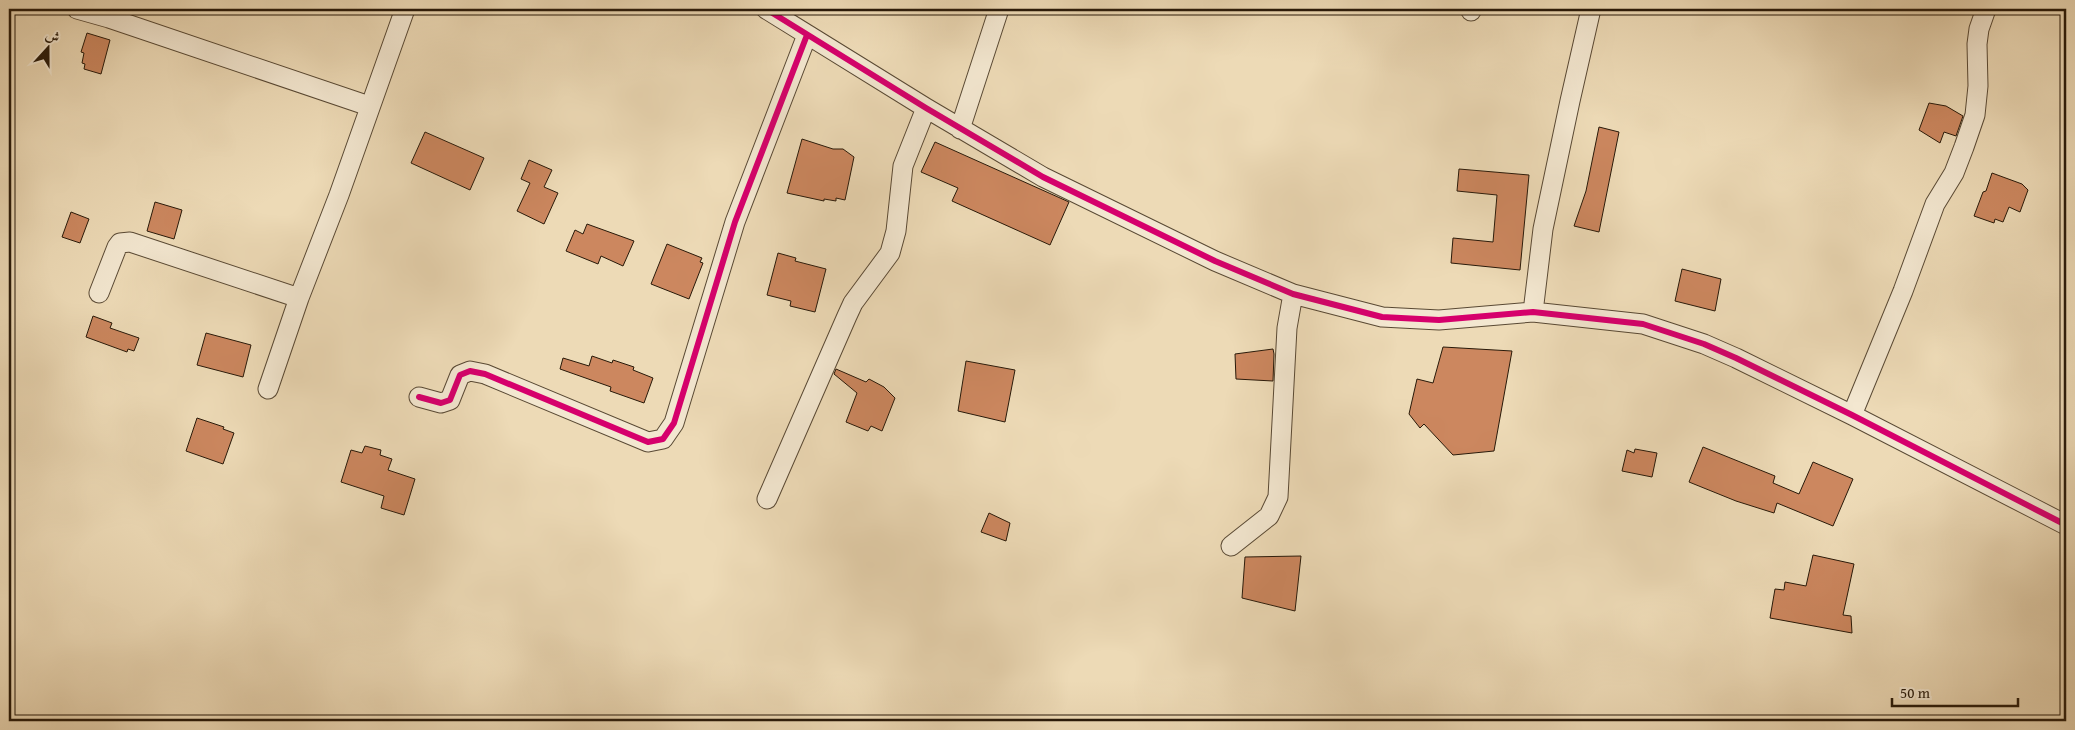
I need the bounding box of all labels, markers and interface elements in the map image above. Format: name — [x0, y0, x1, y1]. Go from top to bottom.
north arrow — [22, 22, 72, 72]
text: ش — [43, 24, 63, 48]
scale bar — [1892, 675, 2019, 707]
text: 50 m — [1900, 682, 1931, 703]

